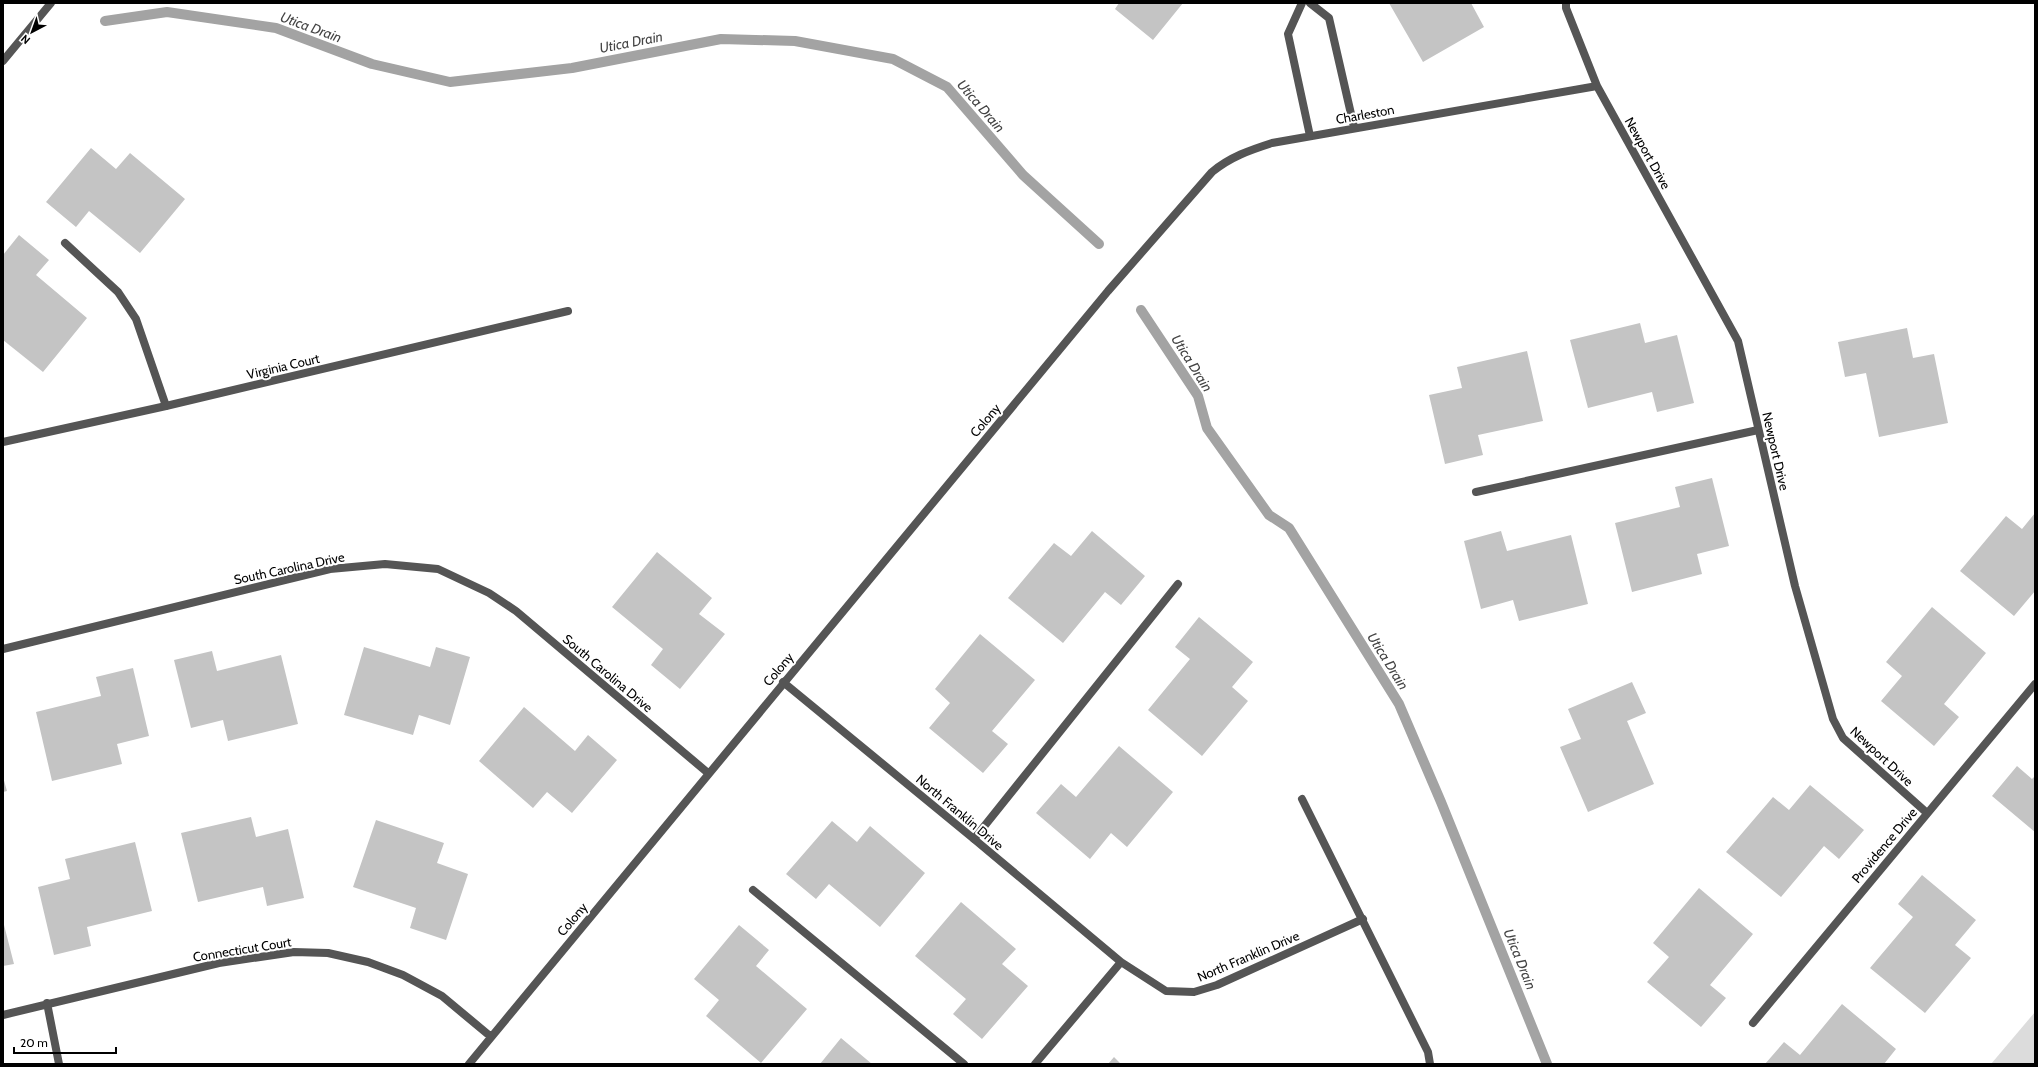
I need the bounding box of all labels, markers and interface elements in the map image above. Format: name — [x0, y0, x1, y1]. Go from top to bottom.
water label: Utica Drain — [278, 8, 344, 46]
north arrow — [12, 12, 52, 52]
water label: Utica Drain — [598, 27, 664, 57]
text: N — [18, 32, 33, 47]
water label: Utica Drain — [953, 76, 1009, 136]
street label: Charleston — [1334, 101, 1396, 127]
street label: Newport Drive — [1622, 114, 1675, 192]
water label: Utica Drain — [1167, 331, 1217, 395]
street label: Virginia Court — [245, 350, 322, 382]
street label: Colony — [966, 400, 1004, 440]
street label: Newport Drive — [1759, 410, 1793, 492]
street label: South Carolina Drive — [232, 548, 346, 588]
water label: Utica Drain — [1363, 629, 1413, 693]
street label: South Carolina Drive — [560, 631, 657, 716]
street label: Colony — [759, 649, 797, 689]
street label: Newport Drive — [1847, 723, 1917, 789]
street label: North Franklin Drive — [913, 771, 1007, 853]
street label: Providence Drive — [1848, 804, 1920, 886]
street label: Colony — [553, 899, 591, 939]
water label: Utica Drain — [1500, 926, 1540, 992]
street label: North Franklin Drive — [1195, 927, 1302, 985]
street label: Connecticut Court — [192, 933, 293, 965]
scale bar — [14, 1029, 116, 1055]
text: 20 m — [20, 1035, 48, 1050]

